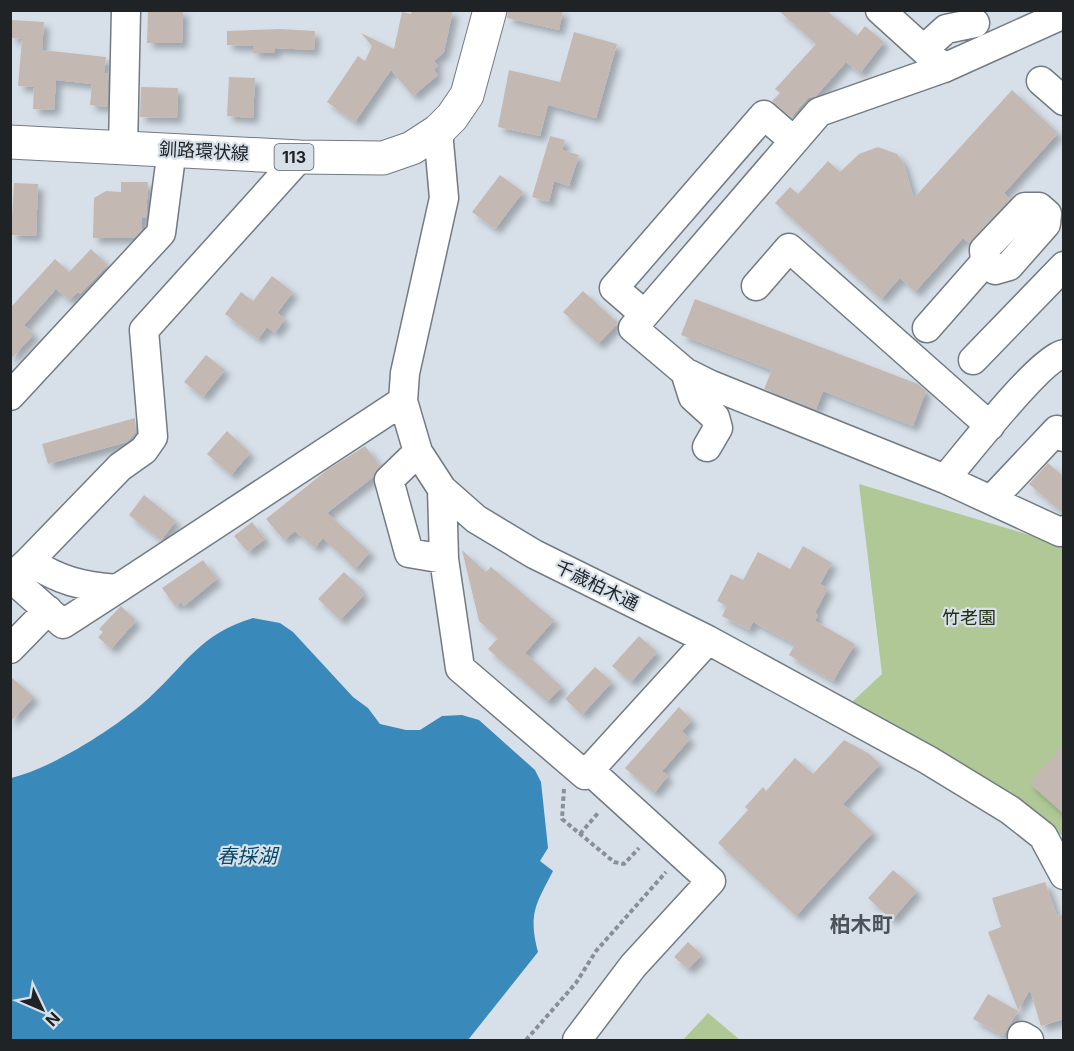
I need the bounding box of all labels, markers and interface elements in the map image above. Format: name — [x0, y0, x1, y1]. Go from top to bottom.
street label: 釧路環状線 — [159, 138, 249, 164]
road number: 113 — [274, 144, 314, 170]
street label: 千歳柏木通 — [552, 556, 642, 614]
park label: 竹老園 — [942, 607, 996, 628]
water label: 春採湖 — [217, 844, 280, 868]
district label: 柏木町 — [830, 912, 893, 937]
north arrow — [12, 979, 72, 1039]
text: N — [41, 1008, 64, 1031]

